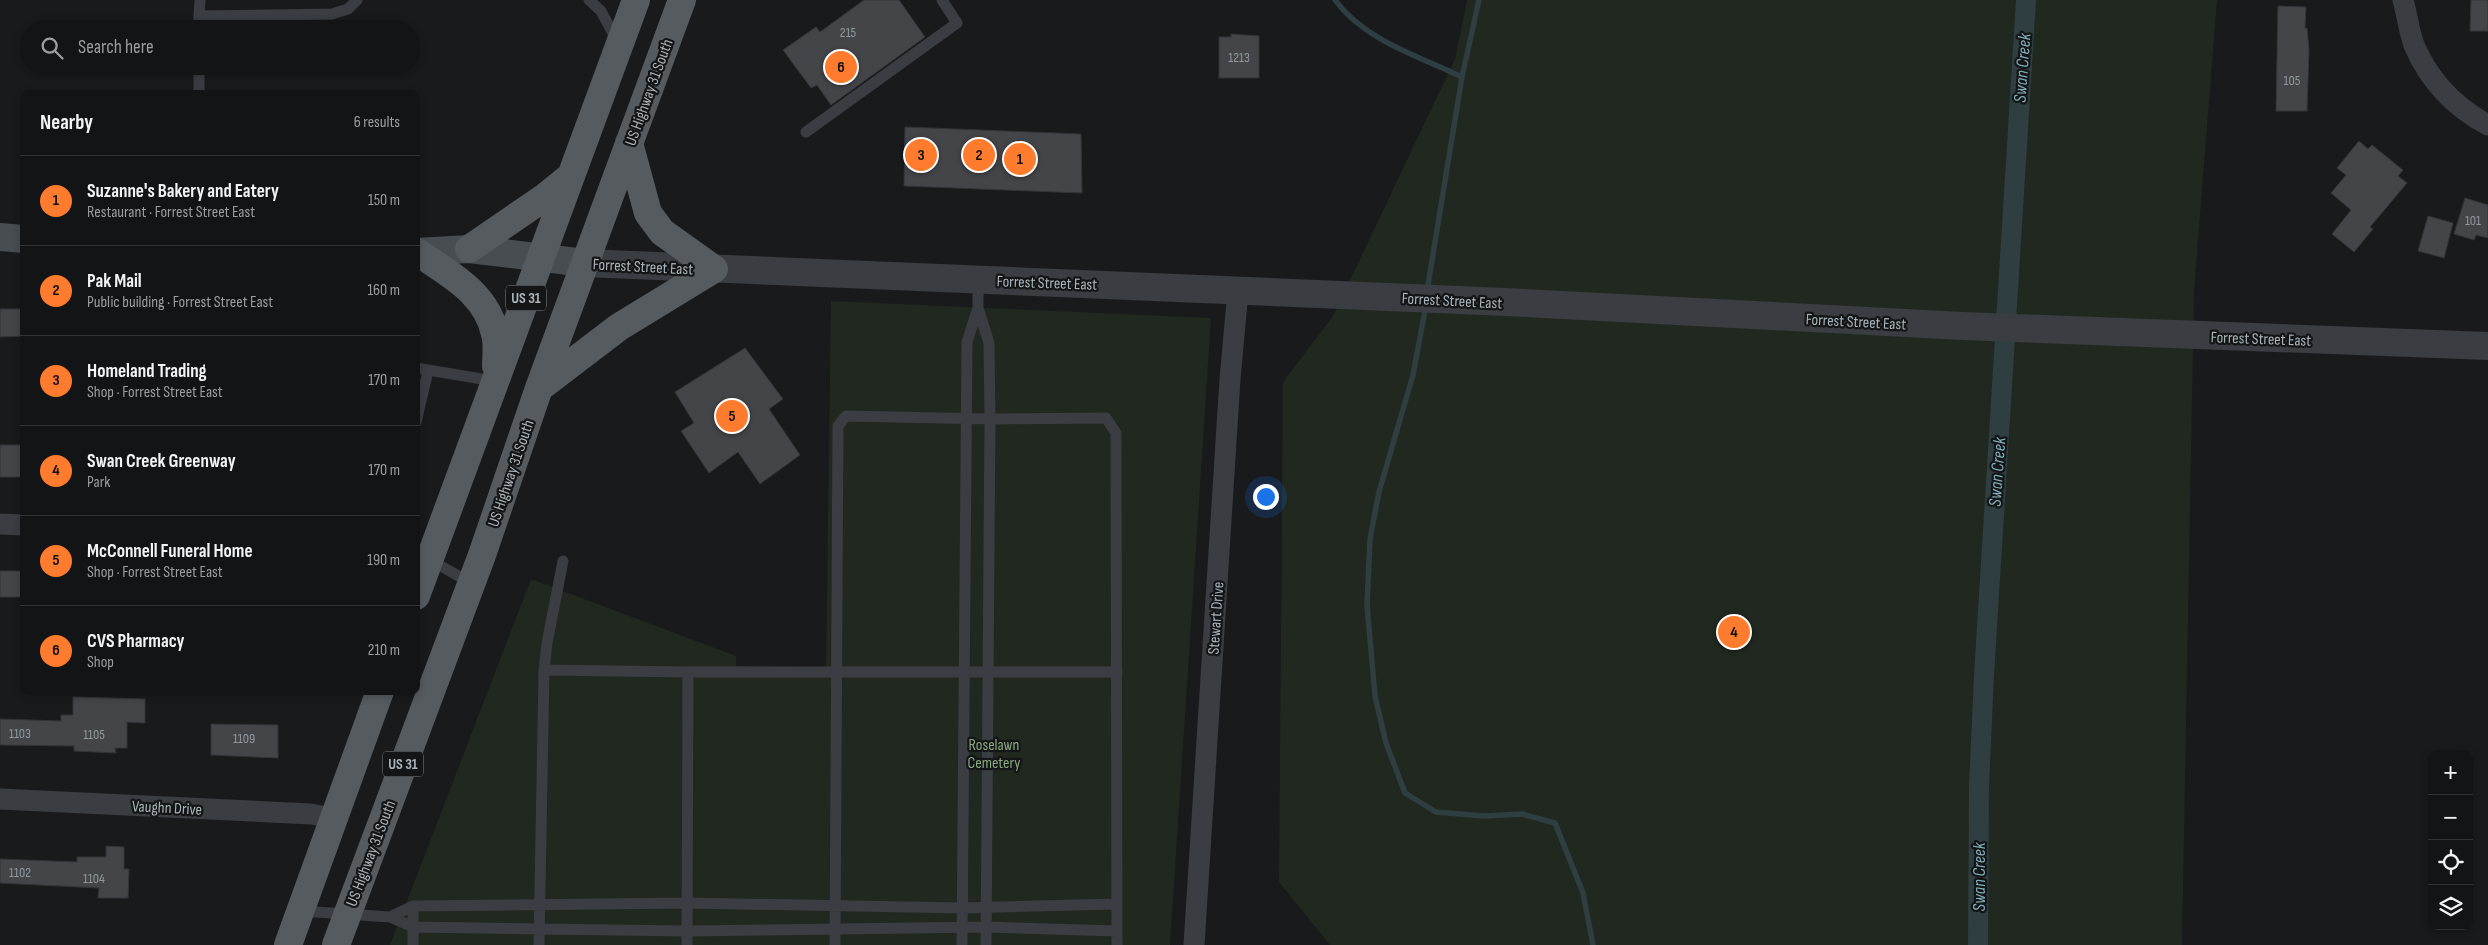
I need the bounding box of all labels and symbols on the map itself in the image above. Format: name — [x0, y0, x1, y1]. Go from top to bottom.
house number: 215 — [840, 24, 857, 41]
water label: Swan Creek — [2010, 32, 2035, 103]
street label: US Highway 31 South — [621, 37, 677, 148]
pin: 6 — [825, 48, 857, 86]
house number: 1213 — [1228, 49, 1250, 66]
house number: 105 — [2284, 72, 2301, 89]
pin: 3 — [905, 136, 937, 174]
pin: 2 — [963, 136, 995, 174]
pin: 1 — [1004, 140, 1036, 178]
house number: 101 — [2465, 212, 2481, 229]
street label: Forrest Street East — [592, 255, 694, 280]
street label: Forrest Street East — [996, 272, 1098, 295]
road number: US 31 — [506, 286, 546, 310]
street label: Forrest Street East — [1401, 289, 1503, 314]
street label: Forrest Street East — [1805, 310, 1907, 335]
street label: Forrest Street East — [2210, 328, 2312, 351]
pin: 5 — [716, 397, 748, 435]
street label: US Highway 31 South — [484, 417, 539, 530]
water label: Swan Creek — [1985, 436, 2010, 507]
your location — [1253, 484, 1279, 510]
street label: Stewart Drive — [1204, 581, 1229, 655]
pin: 4 — [1718, 613, 1750, 651]
house number: 1103 — [9, 725, 31, 742]
house number: 1105 — [83, 726, 105, 743]
house number: 1109 — [233, 730, 255, 747]
park label: Roselawn Cemetery — [968, 736, 1020, 773]
road number: US 31 — [383, 752, 423, 776]
street label: Vaughn Drive — [131, 797, 202, 820]
street label: US Highway 31 South — [342, 798, 400, 909]
water label: Swan Creek — [1969, 841, 1990, 912]
house number: 1102 — [9, 864, 31, 881]
house number: 1104 — [83, 870, 105, 887]

